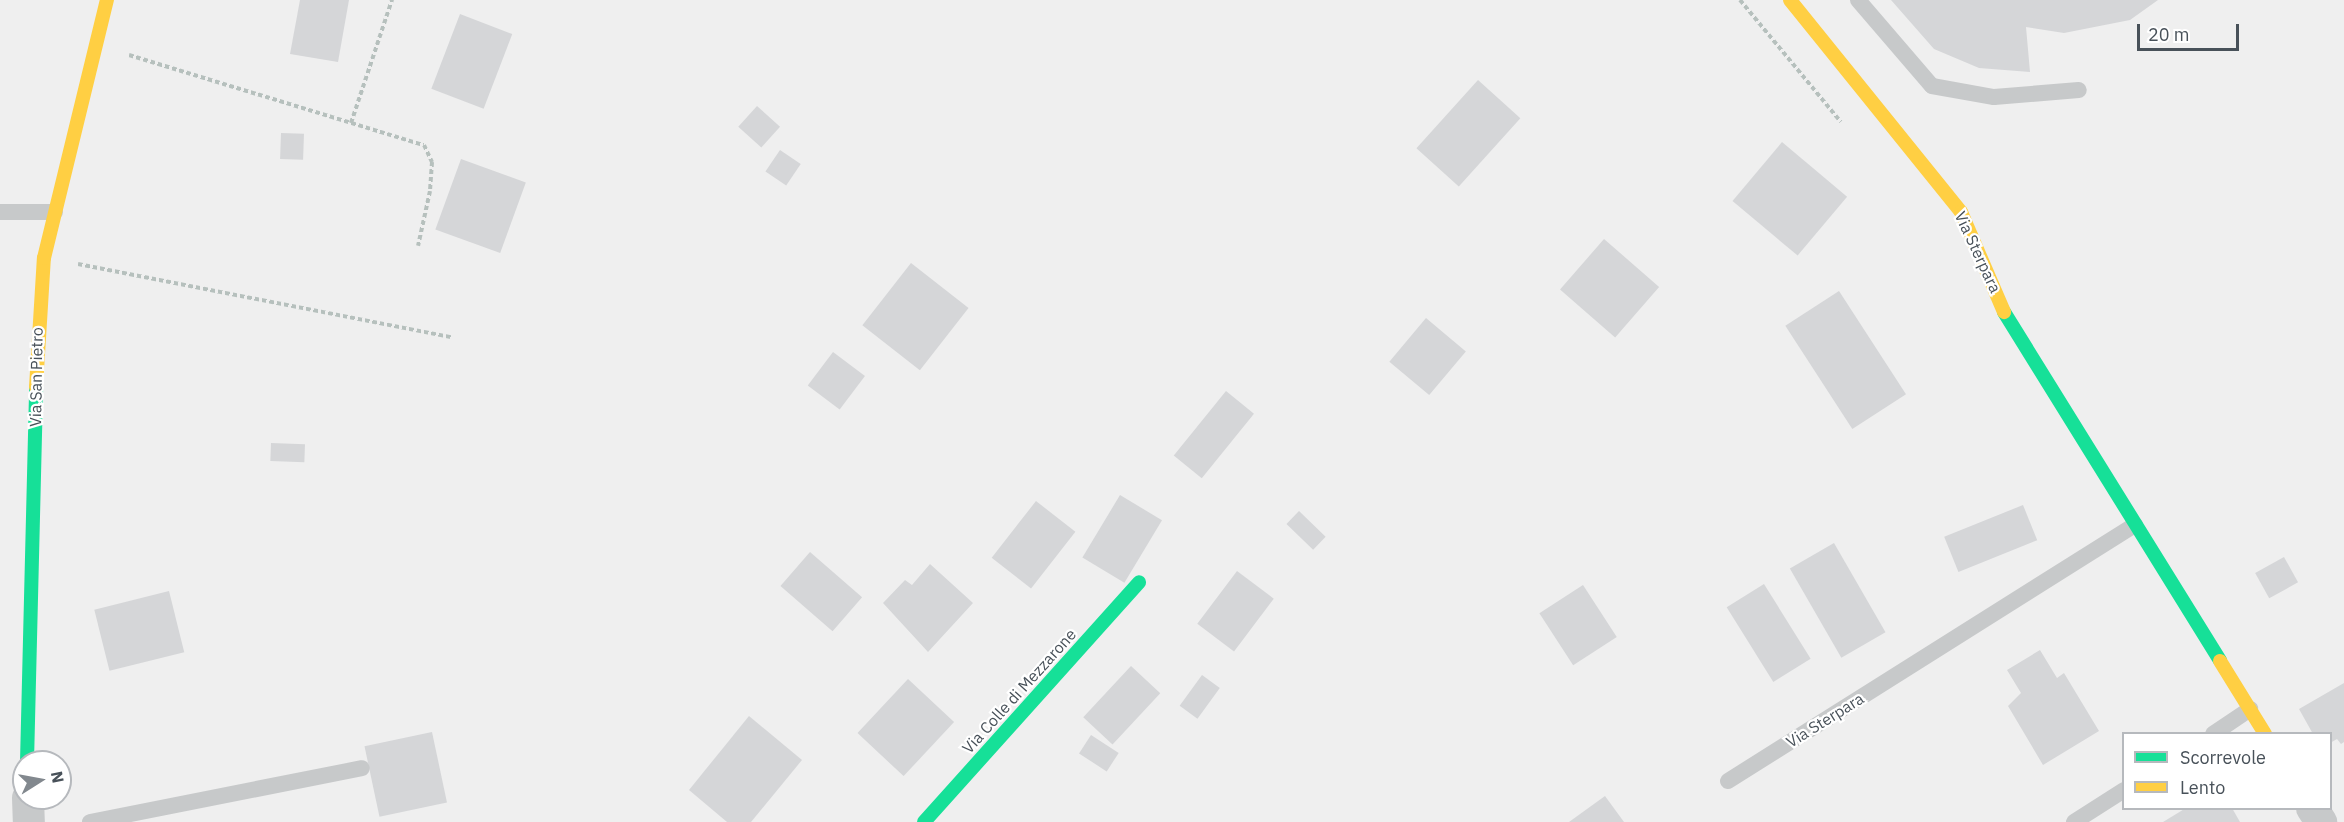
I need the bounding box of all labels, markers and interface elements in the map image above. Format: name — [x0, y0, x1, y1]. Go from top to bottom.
scale bar — [2140, 12, 2242, 50]
text: 20 m — [2148, 23, 2190, 46]
street label: Via Sterpara — [1951, 208, 2005, 296]
street label: Via San Pietro — [26, 327, 46, 427]
street label: Via Colle di Mezzarone — [958, 625, 1080, 757]
street label: Via Sterpara — [1783, 689, 1867, 751]
legend — [2122, 732, 2332, 810]
text: Scorrevole — [2180, 746, 2266, 769]
north arrow — [12, 750, 72, 810]
text: N — [47, 769, 69, 785]
text: Lento — [2180, 776, 2225, 799]

